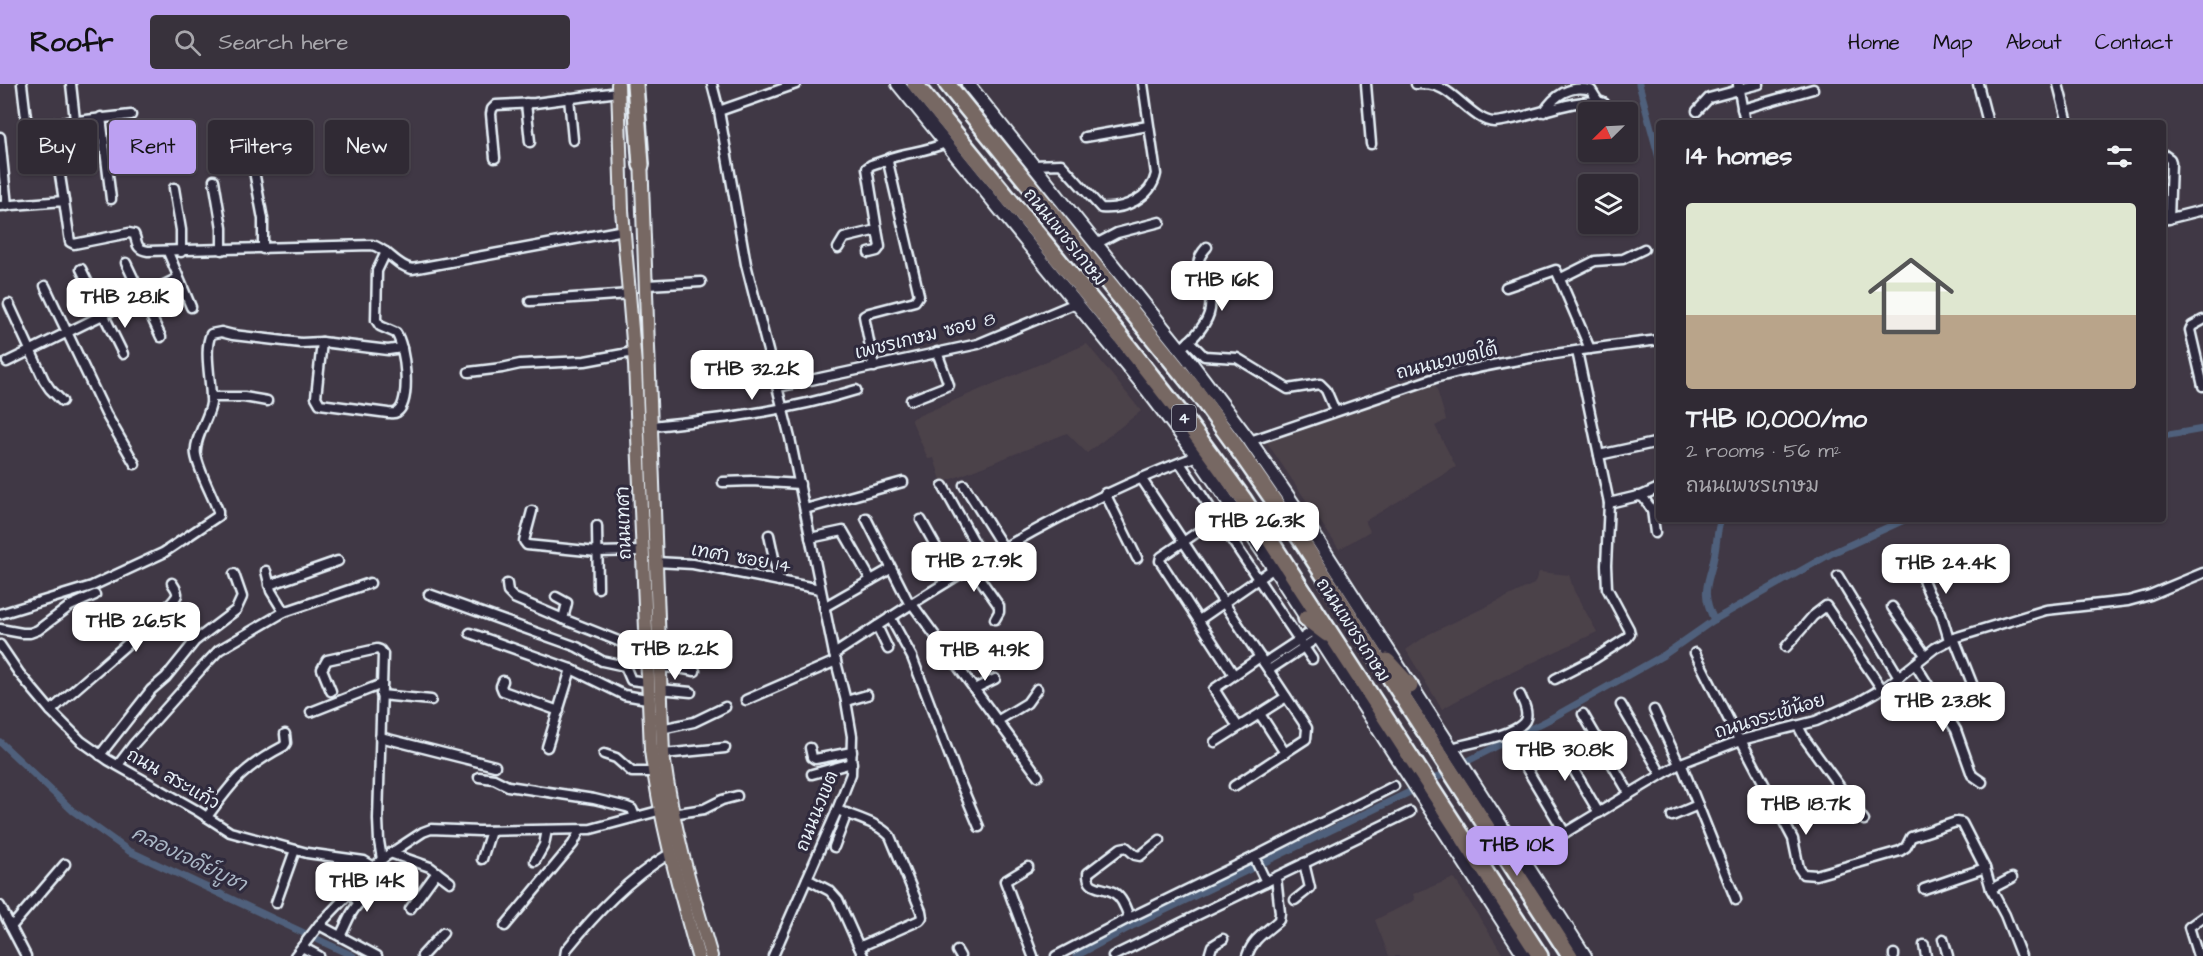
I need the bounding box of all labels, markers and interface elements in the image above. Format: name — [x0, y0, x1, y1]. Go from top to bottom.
search box — [150, 15, 570, 69]
text: Roofr — [30, 23, 114, 62]
icon: search — [171, 26, 204, 59]
text: Search here — [219, 27, 348, 58]
text: Home — [1848, 28, 1900, 57]
text: Map — [1933, 28, 1973, 57]
text: About — [2006, 28, 2062, 57]
text: Contact — [2095, 28, 2173, 57]
north arrow — [1578, 102, 1638, 162]
map controls — [1578, 102, 1638, 234]
chip: Buy — [18, 120, 97, 174]
chip: Rent — [109, 120, 196, 174]
chip: Filters — [208, 120, 313, 174]
chip: New — [325, 120, 409, 174]
text: 14 homes — [1686, 138, 1792, 174]
icon: filters — [2103, 140, 2136, 173]
button: layers — [1578, 174, 1638, 234]
street label: ถนนเพชรเกษม — [1018, 183, 1112, 291]
icon: home — [1857, 242, 1965, 350]
pin: THB 16K — [1167, 261, 1277, 312]
text: THB 16K — [1185, 266, 1259, 294]
pin: THB 28.1K — [56, 278, 194, 329]
text: THB 28.1K — [81, 283, 169, 311]
street label: เพชรเกษม ซอย 8 — [852, 306, 998, 366]
street label: ถนนนวเขตใต้ — [1393, 335, 1500, 386]
pin: THB 32.2K — [683, 350, 821, 401]
text: THB 32.2K — [705, 355, 799, 383]
text: THB 10,000/mo — [1686, 401, 1867, 437]
road number: 4 — [1172, 405, 1196, 431]
text: 2 rooms · 56 m² — [1686, 437, 1841, 465]
text: ถนนเพชรเกษม — [1686, 472, 1819, 500]
street label: ถนนเทศา — [610, 486, 638, 560]
pin: THB 26.3K — [1188, 502, 1326, 553]
text: THB 26.3K — [1209, 507, 1305, 535]
street label: เทศา ซอย 14 — [689, 537, 793, 579]
pin: THB 27.9K — [905, 542, 1043, 593]
pin: THB 24.4K — [1877, 544, 2015, 595]
text: THB 27.9K — [926, 547, 1022, 575]
text: THB 24.4K — [1896, 549, 1996, 577]
street label: ถนนเพชรเกษม — [1310, 573, 1396, 687]
pin: THB 26.5K — [67, 602, 205, 653]
text: THB 26.5K — [86, 607, 186, 635]
pin: THB 12.2K — [606, 630, 744, 681]
pin: THB 41.9K — [916, 631, 1054, 682]
text: THB 12.2K — [631, 635, 719, 663]
text: THB 41.9K — [940, 636, 1030, 664]
pin: THB 23.8K — [1874, 682, 2012, 733]
street label: ถนนจระเข้น้อย — [1711, 687, 1829, 745]
text: THB 23.8K — [1895, 687, 1991, 715]
pin: THB 30.8K — [1496, 731, 1634, 782]
text: THB 30.8K — [1516, 736, 1614, 764]
street label: ถนน สระแก้ว — [122, 742, 224, 816]
street label: ถนนนวเขต — [790, 767, 844, 855]
pin: THB 18.7K — [1737, 785, 1875, 836]
text: THB 18.7K — [1761, 790, 1851, 818]
water label: คลองเจดีย์บูชา — [127, 819, 252, 899]
pin: THB 10K — [1462, 826, 1572, 877]
text: THB 10K — [1480, 831, 1554, 859]
pin: THB 14K — [312, 862, 422, 913]
text: THB 14K — [329, 867, 405, 895]

